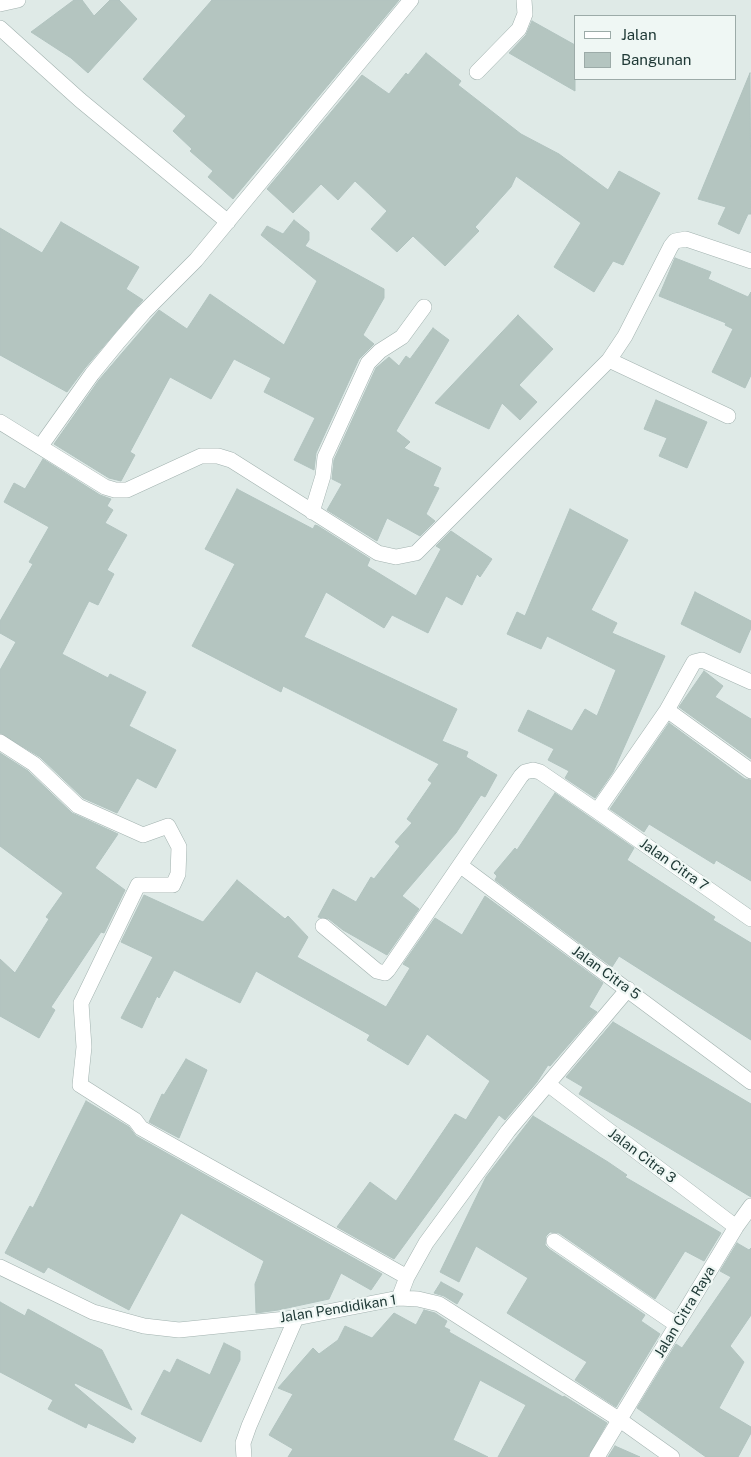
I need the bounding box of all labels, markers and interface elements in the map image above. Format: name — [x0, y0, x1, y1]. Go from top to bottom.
legend — [574, 15, 736, 80]
text: Jalan — [621, 26, 657, 43]
text: Bangunan — [621, 51, 692, 68]
street label: Jalan Citra 7 — [636, 835, 712, 895]
street label: Jalan Citra 5 — [569, 943, 643, 1003]
street label: Jalan Citra 3 — [605, 1125, 679, 1187]
street label: Jalan Citra Raya — [651, 1263, 719, 1361]
street label: Jalan Pendidikan 1 — [278, 1291, 398, 1327]

